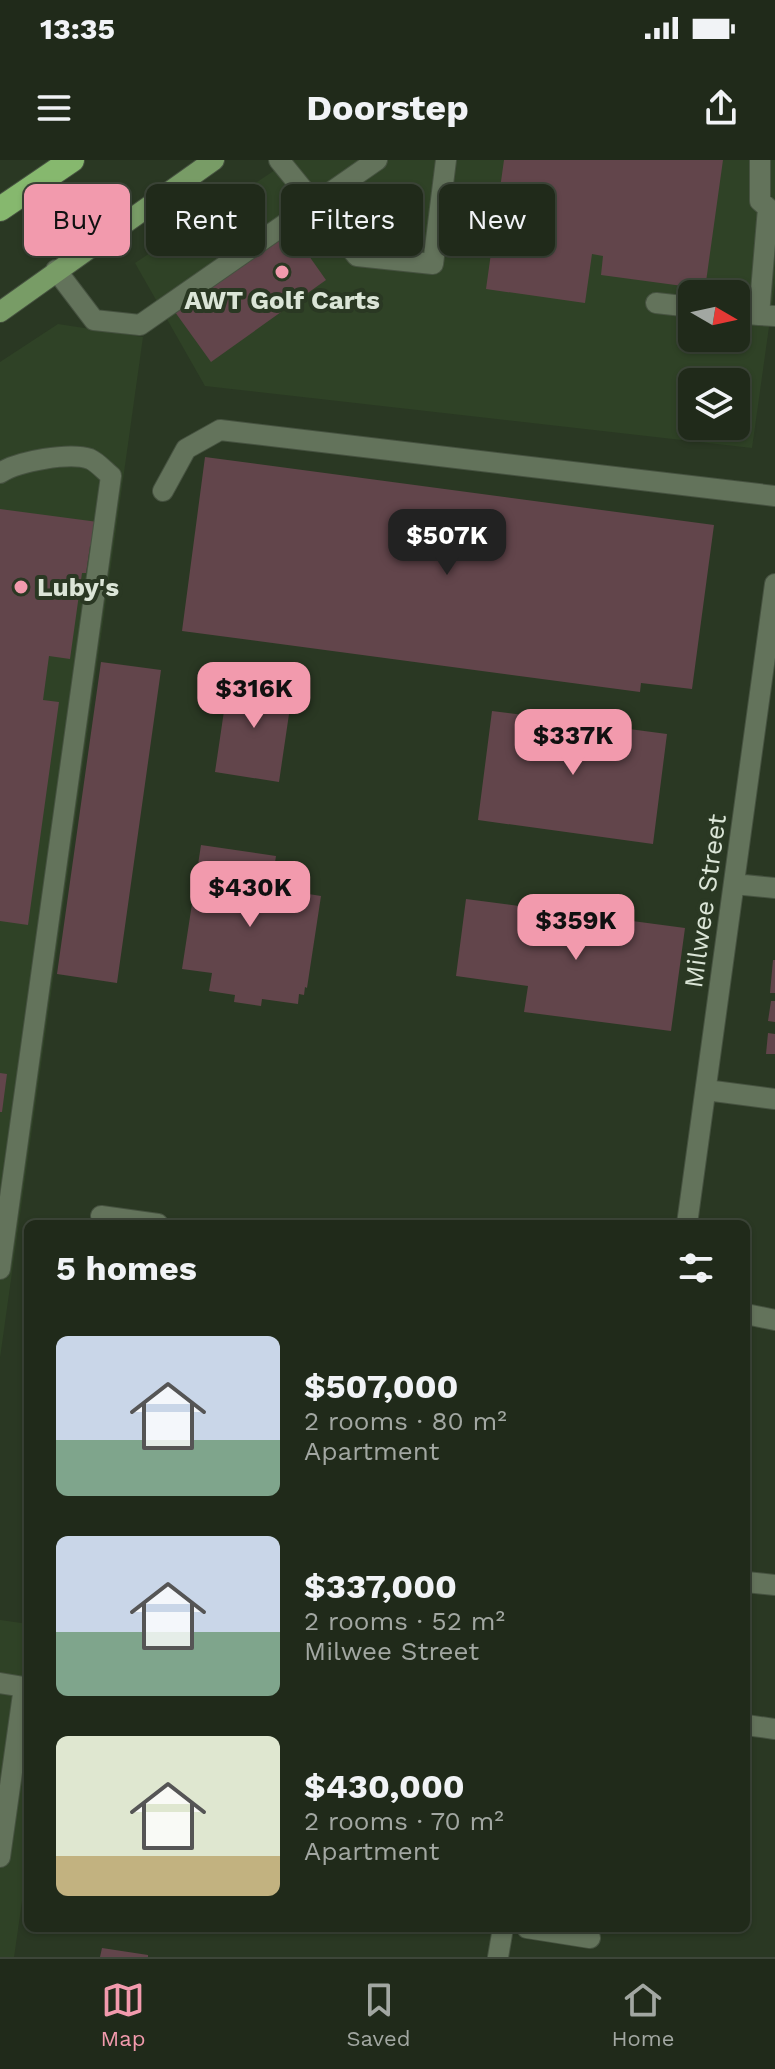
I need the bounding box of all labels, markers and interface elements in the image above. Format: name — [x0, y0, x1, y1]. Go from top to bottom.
text: 13:35 — [40, 11, 115, 46]
icon: menu — [32, 86, 76, 130]
icon: share — [699, 86, 743, 130]
text: Doorstep — [306, 87, 469, 129]
chip: Buy — [24, 184, 130, 256]
chip: Rent — [146, 184, 265, 256]
chip: Filters — [281, 184, 423, 256]
chip: New — [439, 184, 555, 256]
marker: AWT Golf Carts — [273, 263, 291, 281]
north arrow — [678, 280, 750, 352]
map controls — [678, 280, 750, 440]
place label: AWT Golf Carts — [184, 285, 380, 315]
button: layers — [678, 368, 750, 440]
pin: $507K — [391, 509, 503, 577]
text: $507K — [406, 520, 488, 550]
place label: Luby's — [37, 572, 119, 602]
marker: Luby's — [12, 578, 30, 596]
pin: $316K — [198, 662, 310, 730]
text: $316K — [215, 673, 293, 703]
pin: $337K — [517, 709, 629, 777]
text: $337K — [533, 720, 613, 750]
street label: Milwee Street — [678, 812, 732, 990]
pin: $430K — [194, 861, 306, 929]
text: $430K — [208, 872, 292, 902]
pin: $359K — [520, 894, 632, 962]
text: $359K — [535, 905, 617, 935]
icon: filters — [674, 1246, 718, 1290]
text: 5 homes — [56, 1248, 197, 1288]
text: $507,000 — [304, 1366, 458, 1406]
icon: home — [120, 1368, 216, 1464]
text: 2 rooms · 80 m² — [304, 1406, 507, 1436]
text: Apartment — [304, 1436, 440, 1466]
text: $337,000 — [304, 1566, 457, 1606]
icon: home — [120, 1568, 216, 1664]
text: 2 rooms · 52 m² — [304, 1606, 505, 1636]
text: Milwee Street — [304, 1636, 479, 1666]
text: $430,000 — [304, 1766, 465, 1806]
icon: home — [120, 1768, 216, 1864]
text: 2 rooms · 70 m² — [304, 1806, 504, 1836]
text: Apartment — [304, 1836, 440, 1866]
tab: Map — [101, 1978, 145, 2051]
tab: Saved — [347, 1978, 410, 2051]
tab: Home — [612, 1978, 674, 2051]

